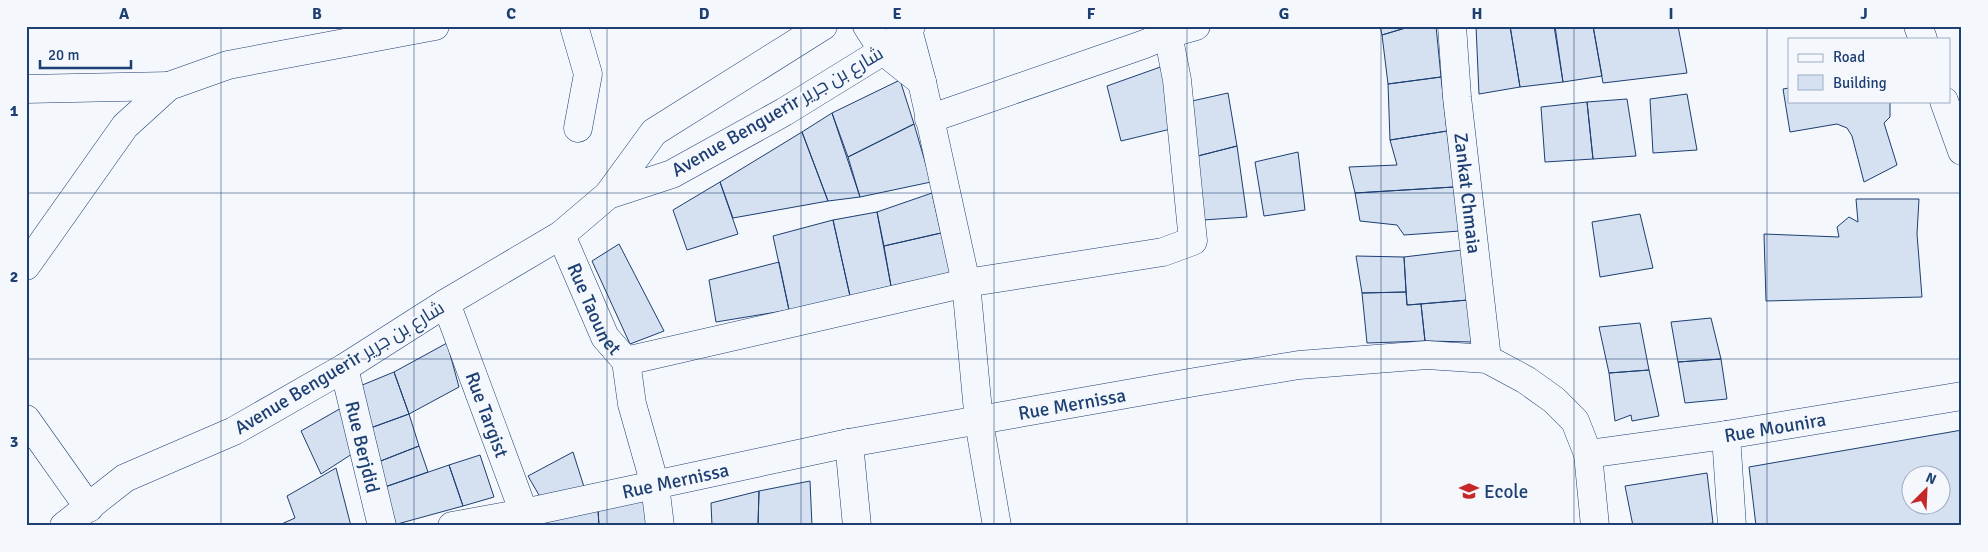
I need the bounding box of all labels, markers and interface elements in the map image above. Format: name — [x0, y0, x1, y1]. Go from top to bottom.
text: A — [119, 4, 130, 24]
text: B — [312, 4, 322, 24]
text: C — [506, 4, 516, 24]
text: D — [699, 4, 710, 24]
text: E — [892, 4, 902, 24]
text: F — [1087, 4, 1096, 24]
text: G — [1279, 4, 1289, 24]
text: H — [1472, 4, 1482, 24]
text: I — [1668, 4, 1674, 24]
text: J — [1860, 4, 1868, 24]
scale bar — [40, 38, 131, 70]
legend — [1788, 38, 1950, 102]
street label: Avenue Benguerir شارع بن جرير — [667, 41, 888, 183]
text: 20 m — [48, 46, 79, 64]
text: Road — [1833, 48, 1865, 66]
text: Building — [1833, 74, 1887, 92]
text: 1 — [10, 101, 19, 121]
street label: Zankat Chmaia — [1448, 132, 1486, 255]
street label: Rue Taounet — [561, 259, 626, 361]
text: 2 — [10, 267, 18, 287]
street label: Avenue Benguerir شارع بن جرير — [230, 296, 449, 441]
street label: Rue Targist — [460, 369, 513, 461]
street label: Rue Mernissa — [1016, 383, 1128, 426]
street label: Rue Berjdid — [339, 399, 385, 495]
street label: Rue Mounira — [1723, 408, 1828, 448]
text: 3 — [10, 432, 18, 452]
street label: Rue Mernissa — [620, 458, 731, 505]
north arrow — [1900, 464, 1950, 514]
text: N — [1923, 469, 1939, 488]
school or university icon: Ecole — [1458, 480, 1480, 502]
place label: Ecole — [1484, 480, 1528, 504]

